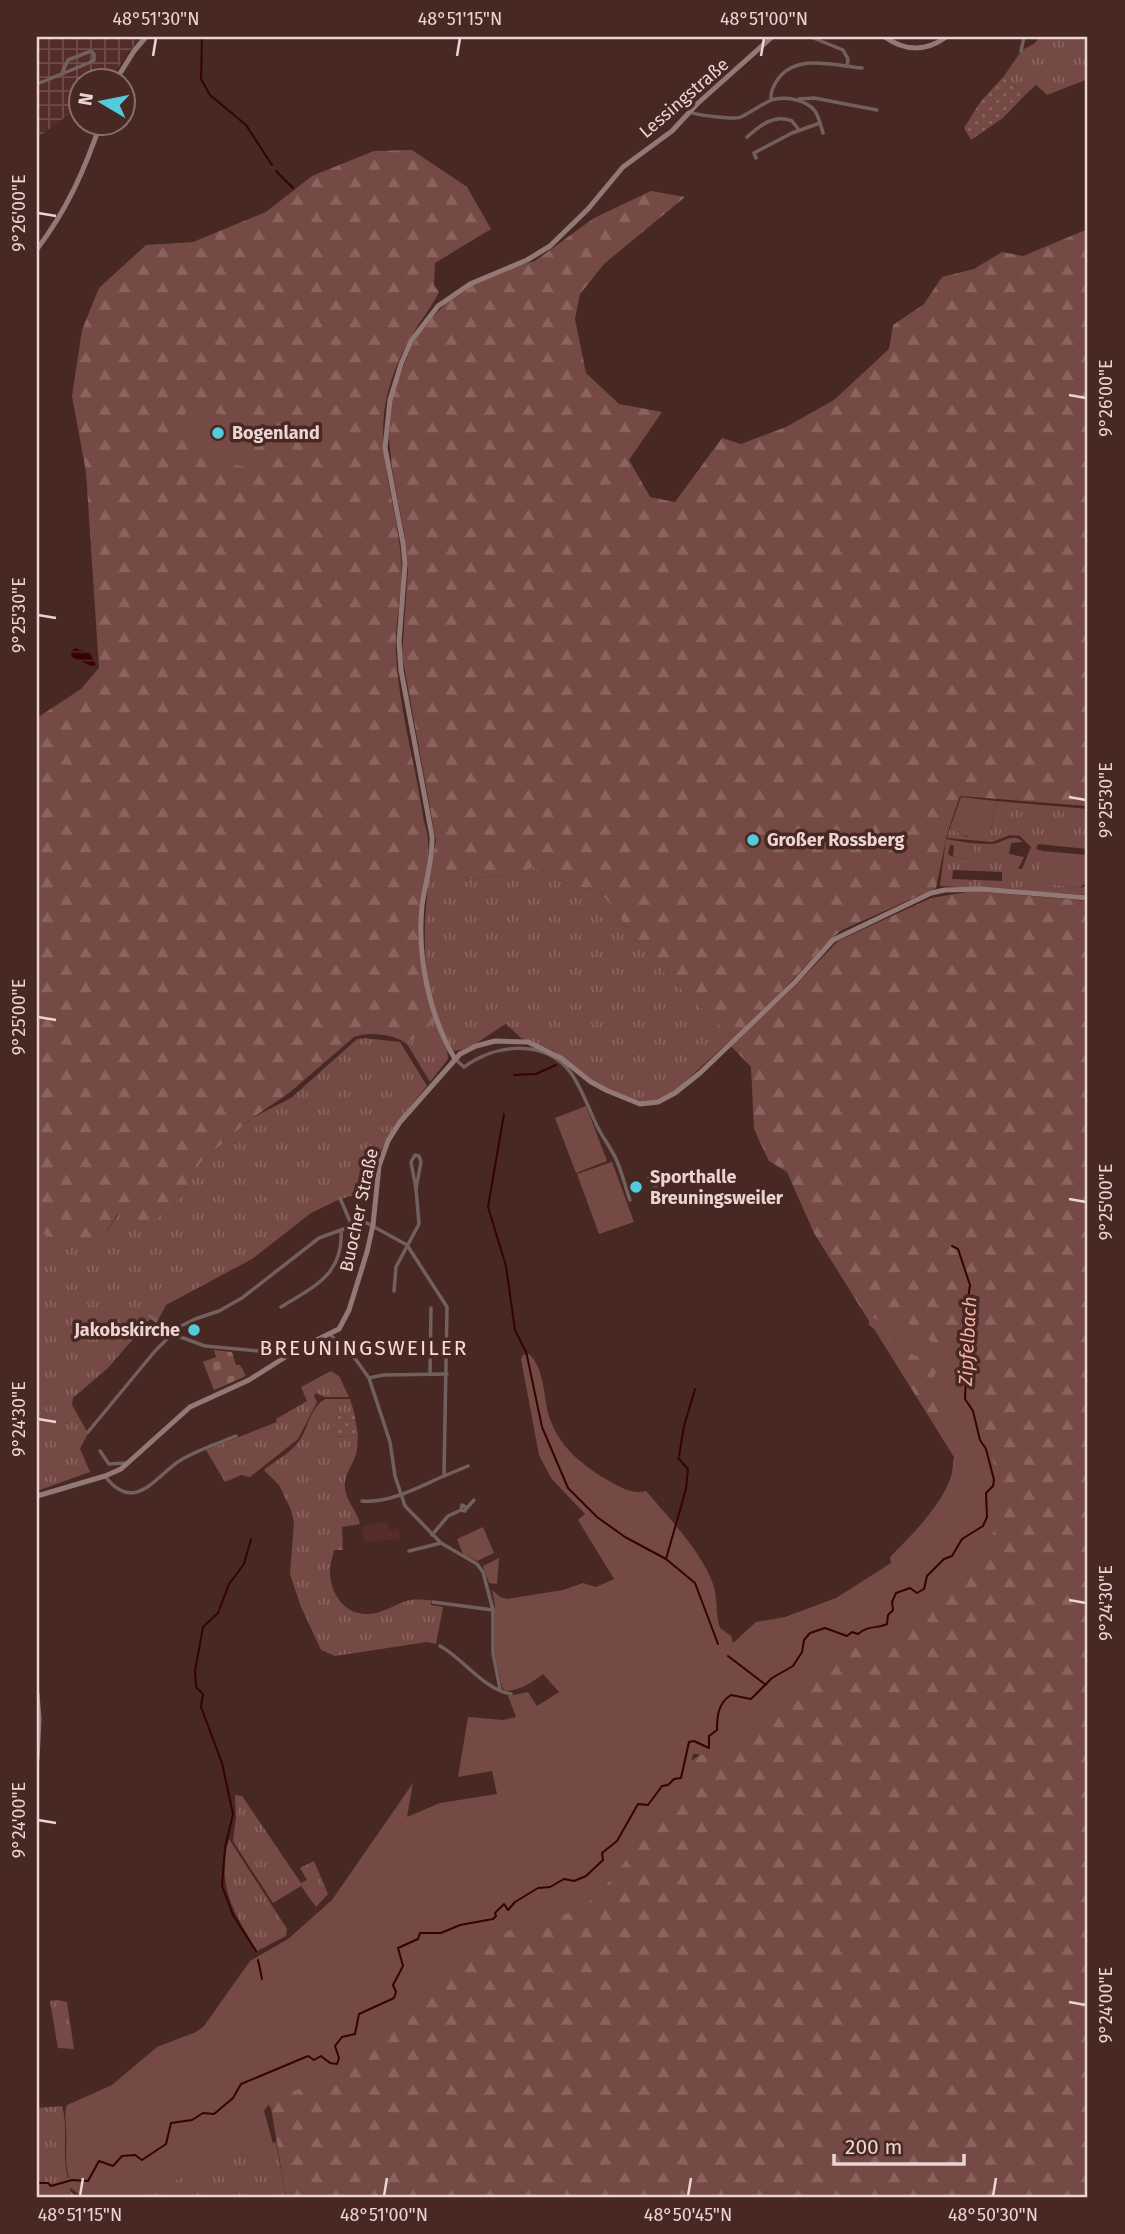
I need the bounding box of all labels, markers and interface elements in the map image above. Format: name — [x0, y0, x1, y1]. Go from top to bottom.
text: 48°51'30"N — [112, 8, 200, 30]
text: 48°51'15"N — [418, 8, 502, 30]
text: 48°51'00"N — [720, 8, 808, 30]
street label: Lessingstraße — [635, 53, 733, 143]
north arrow — [66, 66, 136, 136]
text: N — [73, 91, 98, 107]
text: 9°26'00"E — [8, 174, 30, 252]
text: 9°26'00"E — [1095, 359, 1117, 437]
place label: Bogenland — [232, 422, 320, 444]
marker: Bogenland — [210, 425, 226, 441]
text: 9°25'30"E — [8, 577, 30, 653]
text: 9°25'30"E — [1095, 762, 1117, 838]
place label: Großer Rossberg — [767, 829, 904, 851]
marker: Großer Rossberg — [745, 832, 761, 848]
text: 9°25'00"E — [8, 979, 30, 1055]
street label: Buocher Straße — [335, 1146, 383, 1274]
text: 9°25'00"E — [1095, 1164, 1117, 1240]
place label: Sporthalle Breuningsweiler — [650, 1166, 784, 1209]
marker: Sporthalle Breuningsweiler — [628, 1179, 644, 1195]
water label: Zipfelbach — [954, 1296, 981, 1387]
place label: Jakobskirche — [73, 1319, 180, 1341]
marker: Jakobskirche — [186, 1322, 202, 1338]
district label: BREUNINGSWEILER — [259, 1335, 469, 1361]
text: 9°24'30"E — [8, 1381, 30, 1457]
text: 9°24'30"E — [1095, 1565, 1117, 1641]
text: 9°24'00"E — [8, 1782, 30, 1858]
text: 9°24'00"E — [1095, 1967, 1117, 2043]
scale bar — [834, 2122, 964, 2166]
text: 200 m — [845, 2134, 902, 2160]
text: 48°51'15"N — [38, 2204, 122, 2226]
text: 48°51'00"N — [340, 2204, 428, 2226]
text: 48°50'45"N — [644, 2204, 732, 2226]
text: 48°50'30"N — [948, 2204, 1038, 2226]

